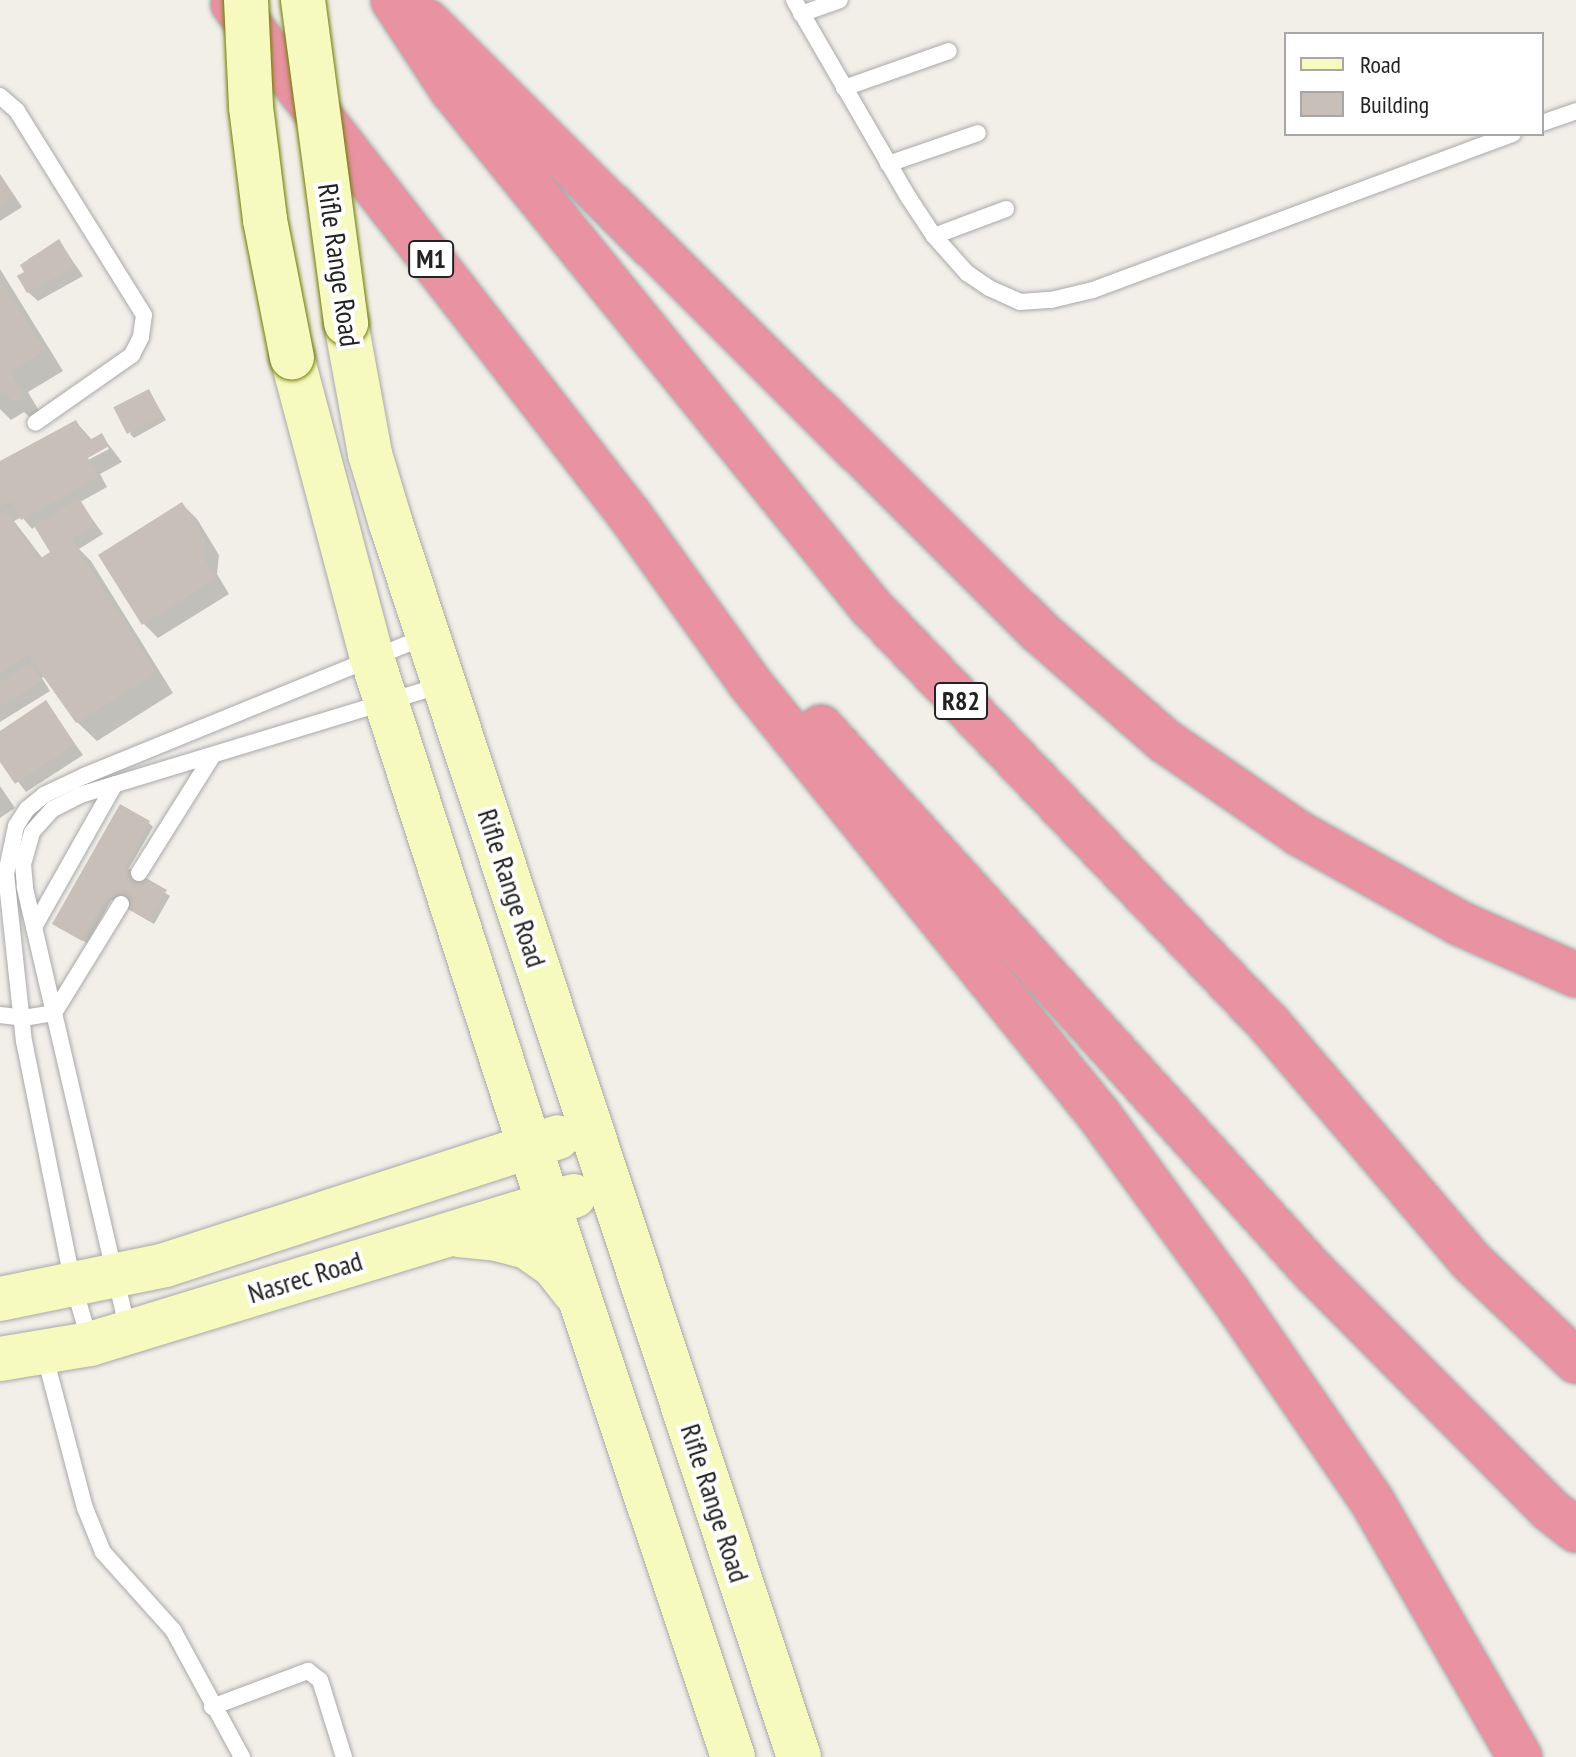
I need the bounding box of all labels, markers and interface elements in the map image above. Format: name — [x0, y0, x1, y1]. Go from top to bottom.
legend — [1284, 32, 1544, 136]
text: Road — [1360, 49, 1401, 80]
text: Building — [1360, 89, 1429, 120]
street label: Rifle Range Road — [311, 181, 367, 349]
road number: M1 — [407, 237, 455, 281]
road number: R82 — [933, 679, 989, 723]
street label: Rifle Range Road — [471, 805, 553, 971]
street label: Nasrec Road — [243, 1244, 367, 1310]
street label: Rifle Range Road — [674, 1420, 756, 1586]

